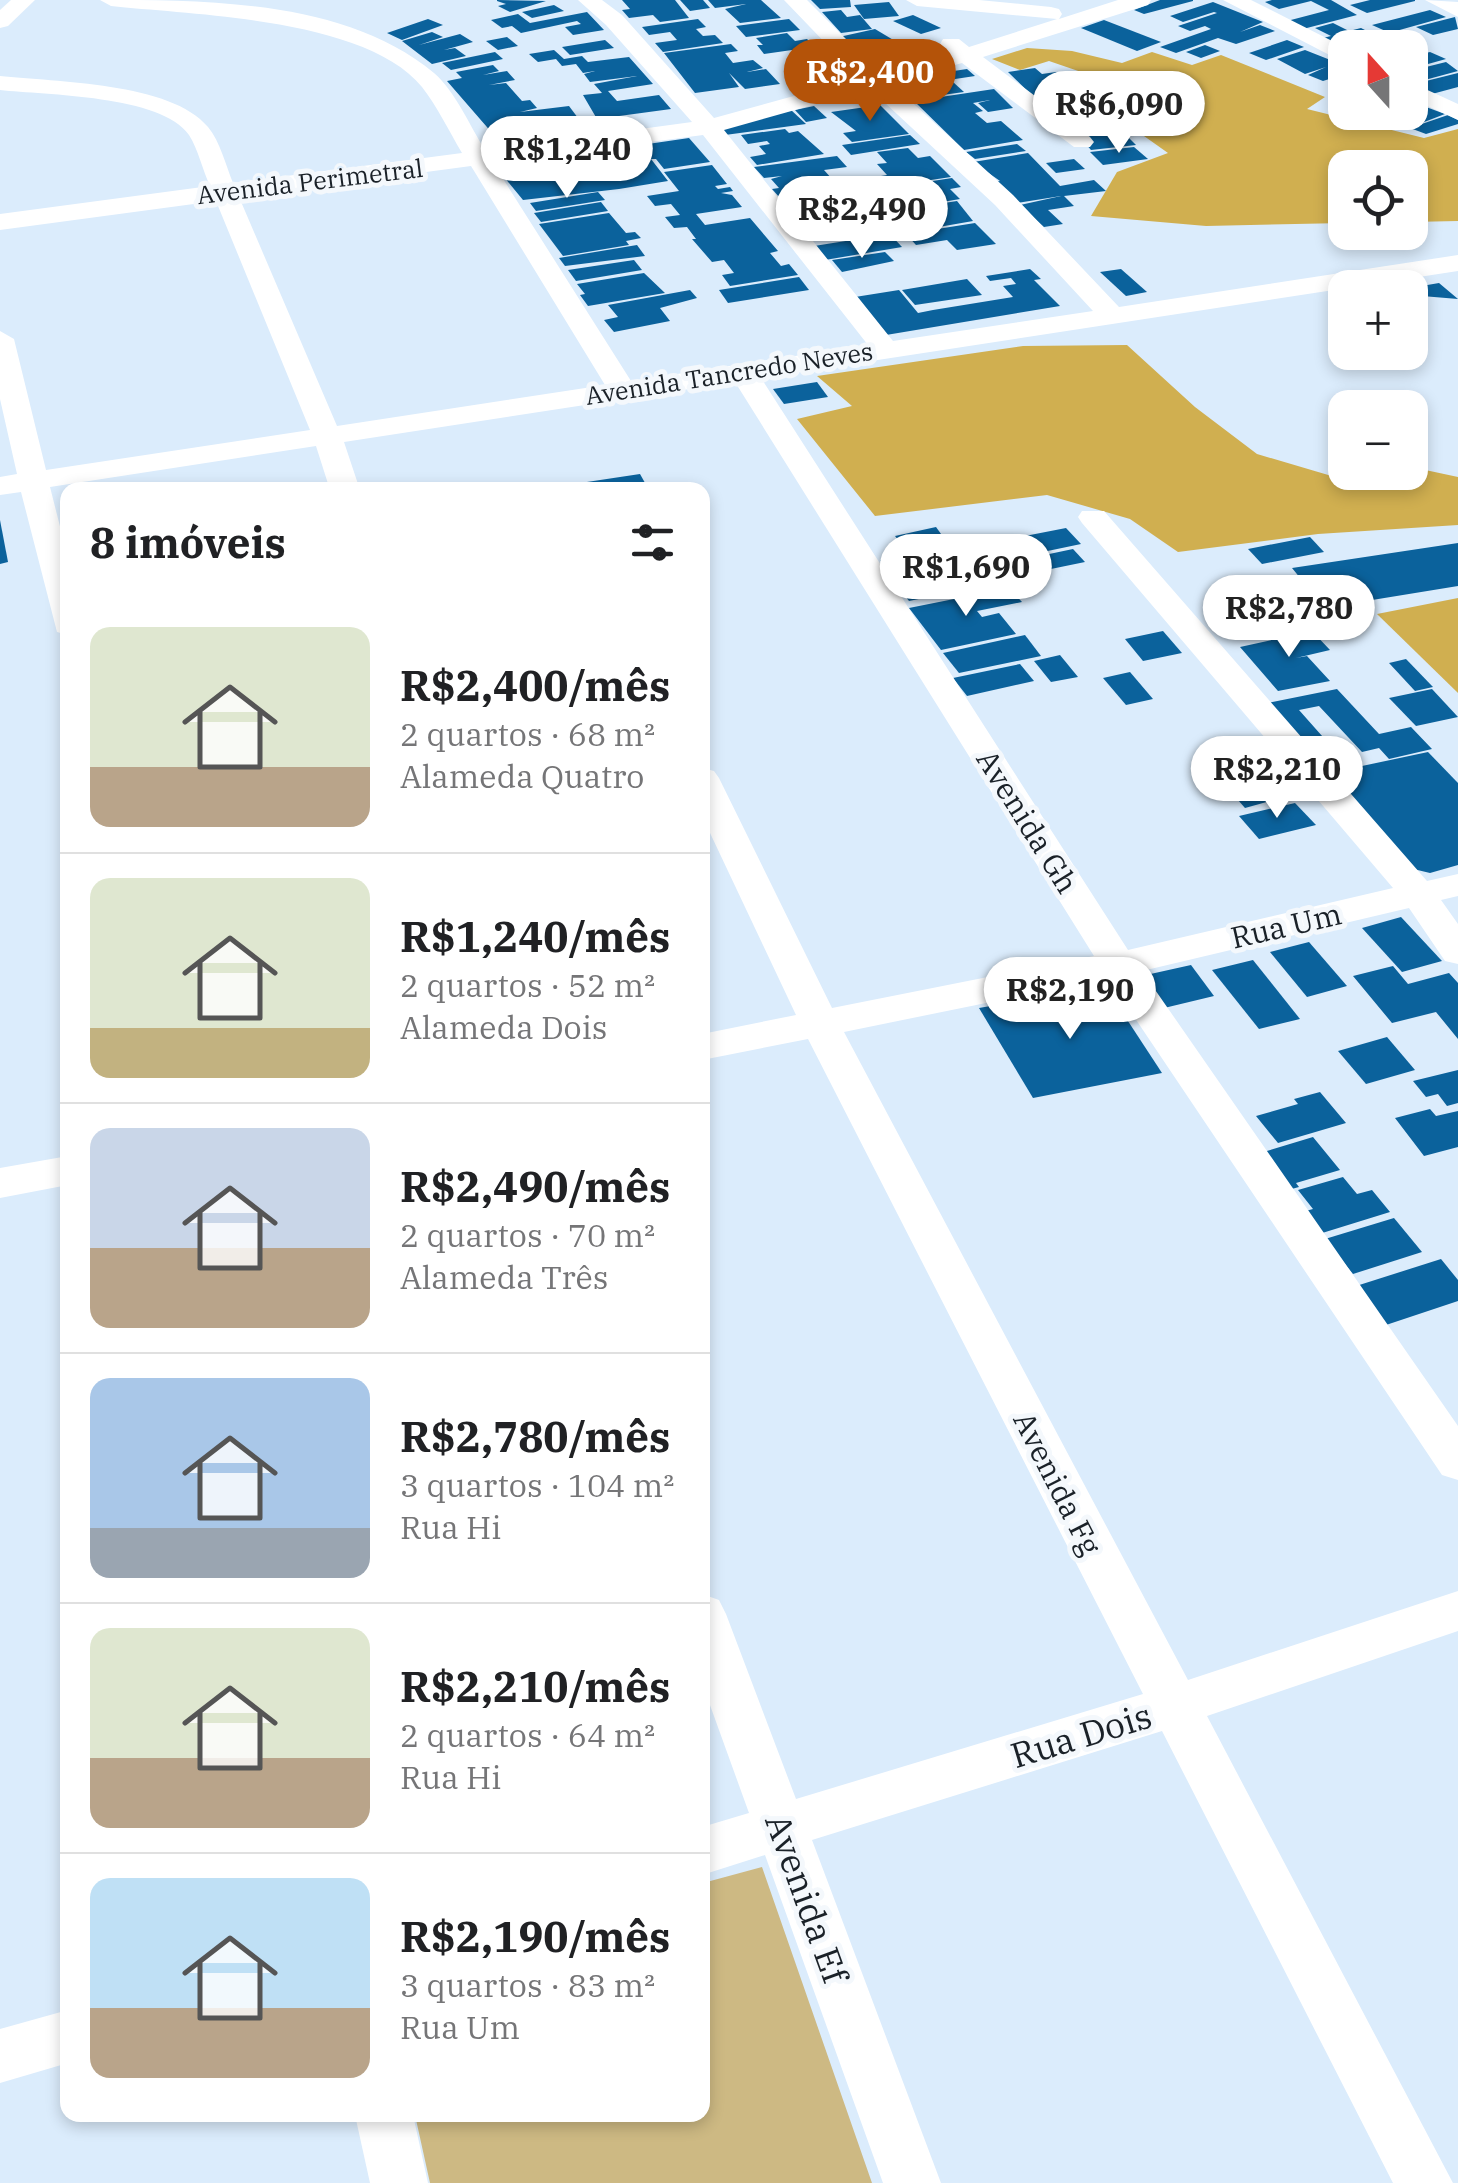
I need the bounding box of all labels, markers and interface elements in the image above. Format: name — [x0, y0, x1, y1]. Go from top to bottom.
north arrow — [1328, 30, 1428, 130]
map controls — [1328, 30, 1428, 490]
pin: R$2,400 — [778, 39, 962, 124]
text: R$2,400 — [806, 50, 934, 92]
pin: R$6,090 — [1027, 71, 1211, 156]
text: R$6,090 — [1055, 82, 1183, 124]
pin: R$1,240 — [475, 116, 659, 201]
text: R$1,240 — [503, 127, 631, 169]
button: locate — [1328, 150, 1428, 250]
street label: Avenida Perimetral — [195, 151, 425, 211]
pin: R$2,490 — [770, 176, 954, 261]
text: R$2,490 — [798, 187, 926, 229]
button: + — [1328, 270, 1428, 370]
street label: Avenida Tancredo Neves — [583, 334, 875, 412]
button: − — [1328, 390, 1428, 490]
text: 8 imóveis — [90, 515, 286, 570]
icon: filters — [625, 515, 680, 570]
pin: R$1,690 — [874, 534, 1058, 619]
text: R$1,690 — [902, 545, 1030, 587]
pin: R$2,780 — [1197, 575, 1381, 660]
text: R$2,780 — [1225, 586, 1353, 628]
text: R$2,400/mês — [400, 658, 670, 713]
icon: home — [170, 667, 290, 787]
text: 2 quartos · 68 m² — [400, 713, 655, 755]
pin: R$2,210 — [1185, 736, 1369, 821]
street label: Avenida Gh — [968, 742, 1088, 900]
text: R$2,210 — [1213, 747, 1341, 789]
text: Alameda Quatro — [400, 755, 644, 797]
street label: Rua Um — [1227, 893, 1345, 957]
text: R$1,240/mês — [400, 909, 670, 964]
icon: home — [170, 918, 290, 1038]
pin: R$2,190 — [978, 957, 1162, 1042]
text: 2 quartos · 52 m² — [400, 964, 655, 1006]
text: R$2,190 — [1006, 968, 1134, 1010]
text: Alameda Dois — [400, 1006, 607, 1048]
text: R$2,490/mês — [400, 1159, 670, 1214]
icon: home — [170, 1168, 290, 1288]
text: 2 quartos · 70 m² — [400, 1214, 655, 1256]
text: Alameda Três — [400, 1256, 608, 1298]
street label: Avenida Fg — [1005, 1405, 1111, 1561]
text: R$2,780/mês — [400, 1409, 670, 1464]
icon: home — [170, 1418, 290, 1538]
text: 3 quartos · 104 m² — [400, 1464, 674, 1506]
text: Rua Hi — [400, 1506, 501, 1548]
text: R$2,210/mês — [400, 1659, 670, 1714]
icon: home — [170, 1668, 290, 1788]
street label: Rua Dois — [1005, 1692, 1157, 1778]
text: 2 quartos · 64 m² — [400, 1714, 655, 1756]
text: Rua Hi — [400, 1756, 501, 1798]
street label: Avenida Ef — [755, 1807, 859, 1991]
text: R$2,190/mês — [400, 1909, 670, 1964]
icon: home — [170, 1918, 290, 2038]
text: 3 quartos · 83 m² — [400, 1964, 655, 2006]
text: Rua Um — [400, 2006, 520, 2048]

